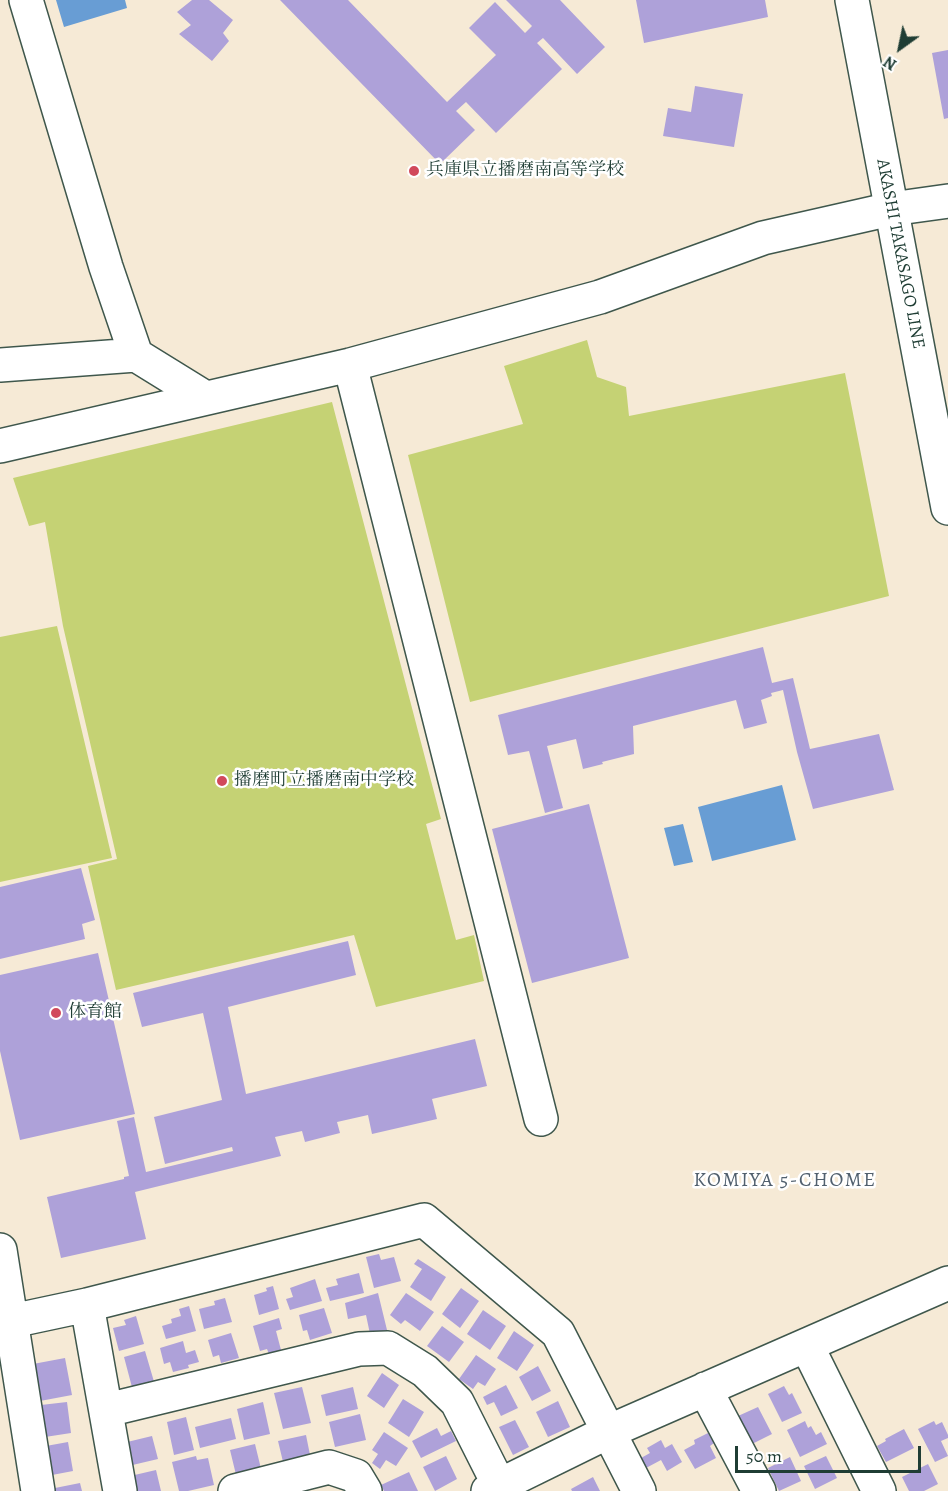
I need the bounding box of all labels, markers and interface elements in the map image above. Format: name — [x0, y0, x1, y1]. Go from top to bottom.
north arrow — [870, 18, 930, 78]
text: N — [879, 51, 901, 75]
street label: AKASHI TAKASAGO LINE — [871, 157, 929, 351]
place label: 兵庫県立播磨南高等学校 — [426, 160, 624, 182]
marker: 兵庫県立播磨南高等学校 — [407, 164, 421, 178]
place label: 播磨町立播磨南中学校 — [234, 770, 414, 792]
marker: 播磨町立播磨南中学校 — [215, 774, 229, 788]
place label: 体育館 — [68, 1002, 122, 1024]
marker: 体育館 — [49, 1006, 63, 1020]
district label: KOMIYA 5-CHOME — [693, 1169, 877, 1193]
scale bar — [738, 1434, 924, 1472]
text: 50 m — [746, 1444, 782, 1468]

